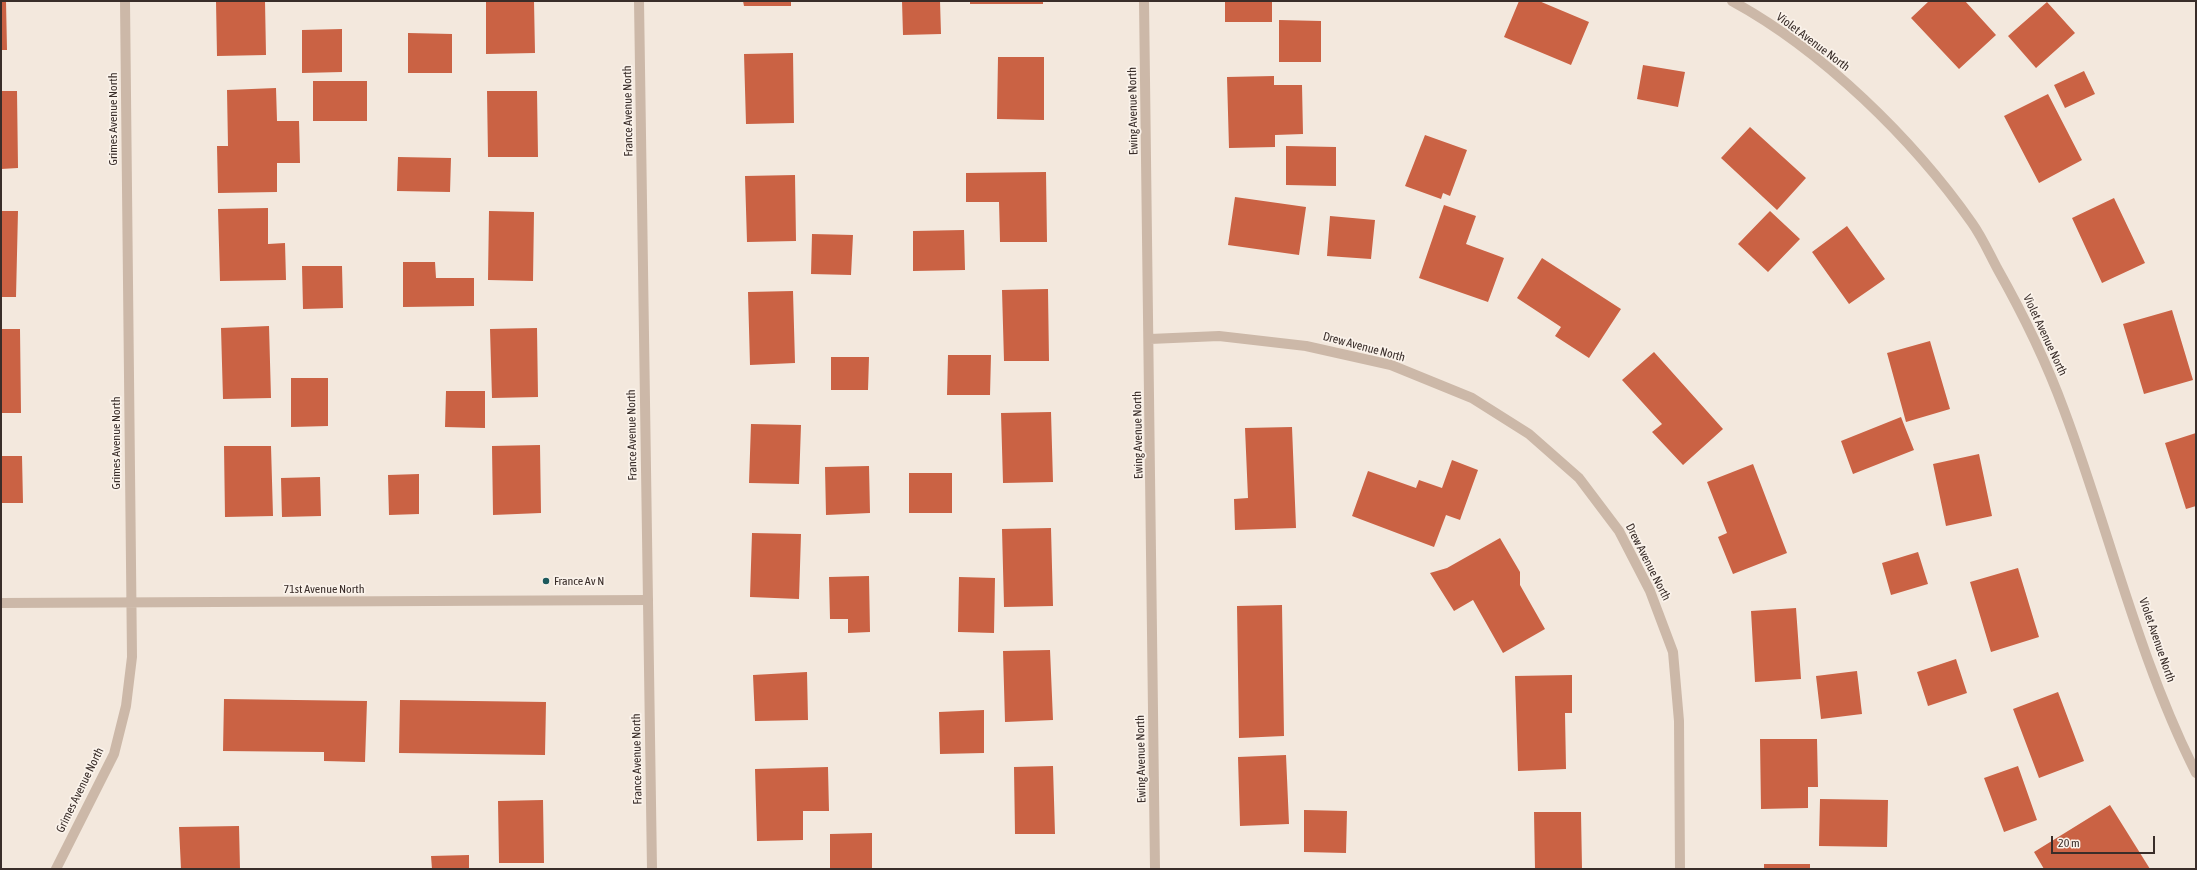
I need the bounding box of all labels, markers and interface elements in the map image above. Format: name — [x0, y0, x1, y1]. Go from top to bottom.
street label: Violet Avenue North — [1773, 10, 1853, 74]
street label: France Avenue North — [620, 65, 636, 157]
street label: Ewing Avenue North — [1125, 67, 1141, 155]
street label: Grimes Avenue North — [106, 73, 120, 165]
street label: Violet Avenue North — [2020, 292, 2070, 378]
street label: Drew Avenue North — [1321, 329, 1407, 365]
street label: France Avenue North — [624, 389, 640, 481]
street label: Ewing Avenue North — [1130, 391, 1146, 479]
street label: Grimes Avenue North — [109, 397, 123, 489]
street label: Drew Avenue North — [1622, 521, 1674, 603]
place label: France Av N — [554, 574, 604, 588]
marker: France Av N — [541, 576, 551, 586]
street label: 71st Avenue North — [284, 582, 364, 596]
street label: Violet Avenue North — [2136, 596, 2178, 684]
street label: France Avenue North — [629, 713, 645, 805]
street label: Ewing Avenue North — [1133, 715, 1149, 803]
street label: Grimes Avenue North — [53, 745, 107, 835]
scale bar — [2053, 828, 2157, 854]
text: 20 m — [2058, 836, 2080, 850]

